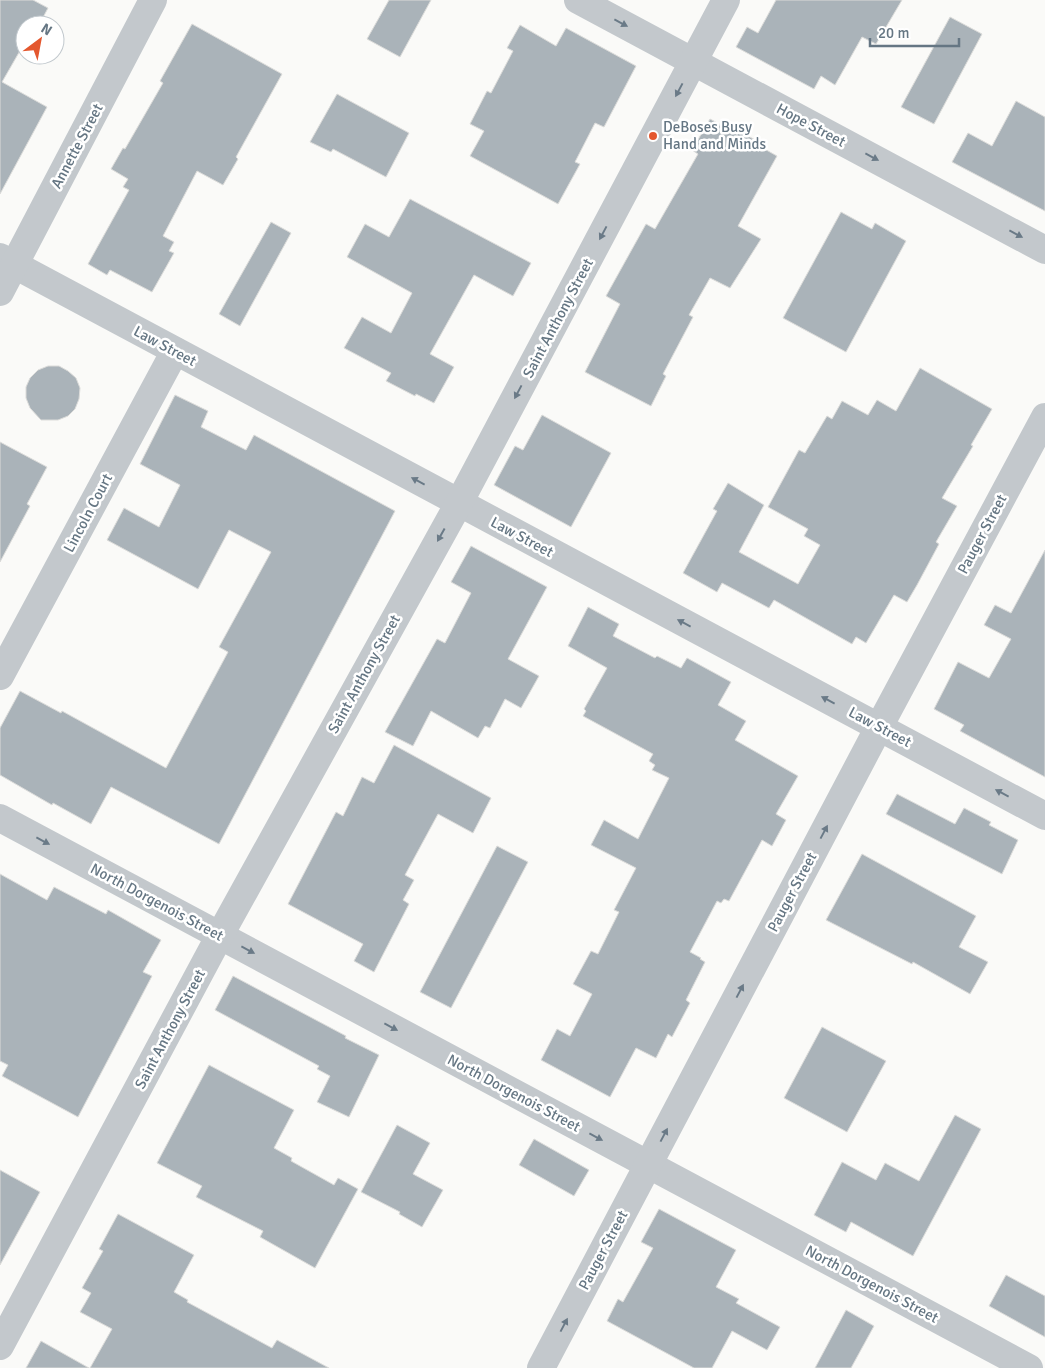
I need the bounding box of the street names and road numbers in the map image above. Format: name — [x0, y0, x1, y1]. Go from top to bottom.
street label: Hope Street — [773, 99, 849, 151]
street label: Annette Street — [47, 101, 107, 191]
street label: Saint Anthony Street — [519, 255, 597, 381]
street label: Law Street — [131, 322, 199, 370]
street label: Lincoln Court — [60, 471, 116, 555]
street label: Pauger Street — [954, 491, 1010, 577]
street label: Law Street — [488, 513, 556, 561]
street label: Saint Anthony Street — [324, 612, 404, 736]
street label: Law Street — [846, 703, 914, 751]
street label: Pauger Street — [764, 849, 820, 935]
street label: North Dorgenois Street — [87, 859, 227, 945]
street label: Saint Anthony Street — [131, 966, 209, 1092]
street label: North Dorgenois Street — [444, 1050, 584, 1136]
street label: Pauger Street — [575, 1207, 631, 1293]
street label: North Dorgenois Street — [802, 1241, 942, 1327]

